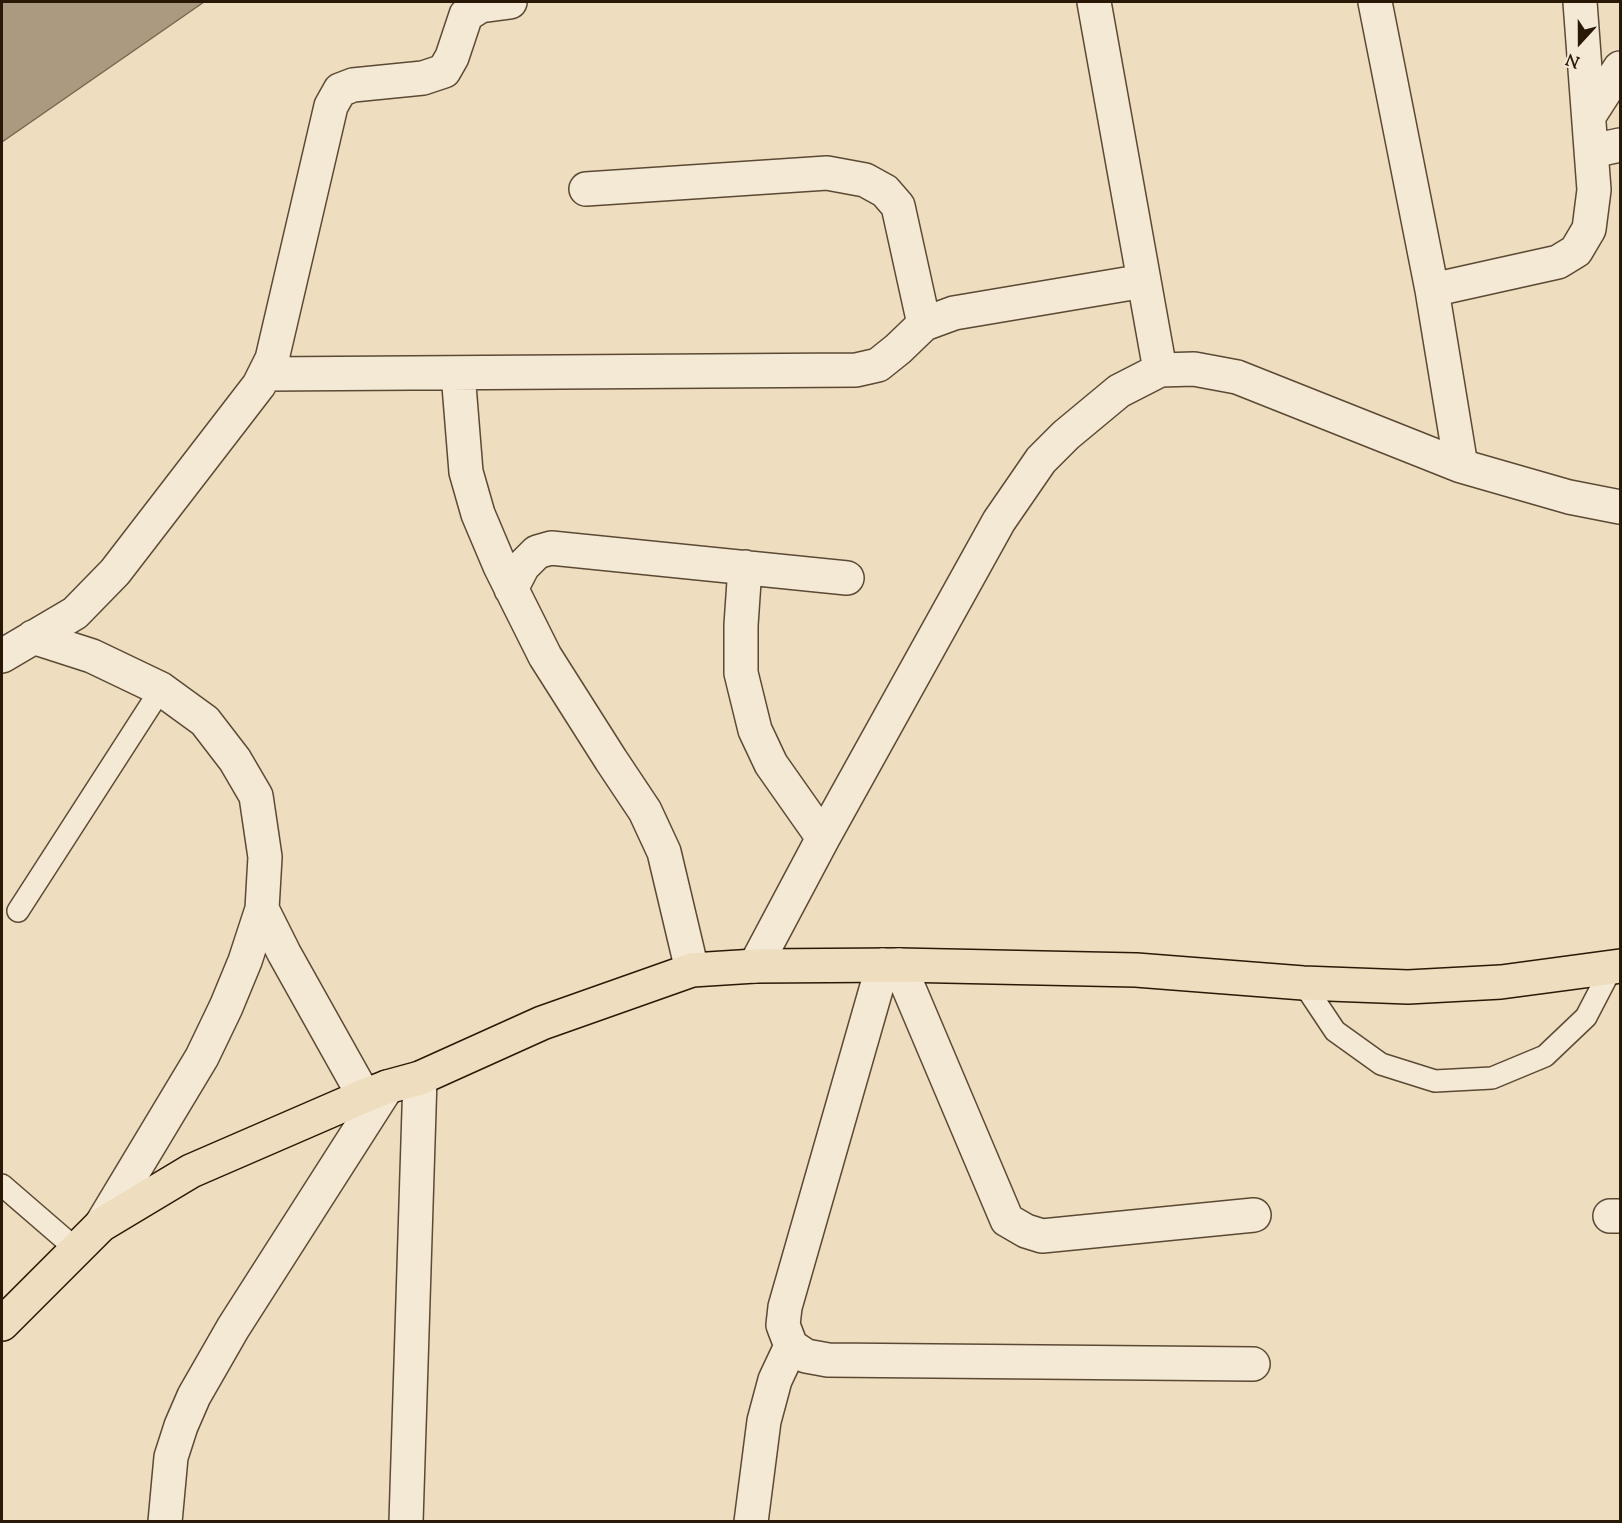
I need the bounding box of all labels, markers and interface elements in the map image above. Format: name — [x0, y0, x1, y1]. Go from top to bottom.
north arrow — [1550, 12, 1610, 72]
text: N — [1563, 46, 1583, 72]

